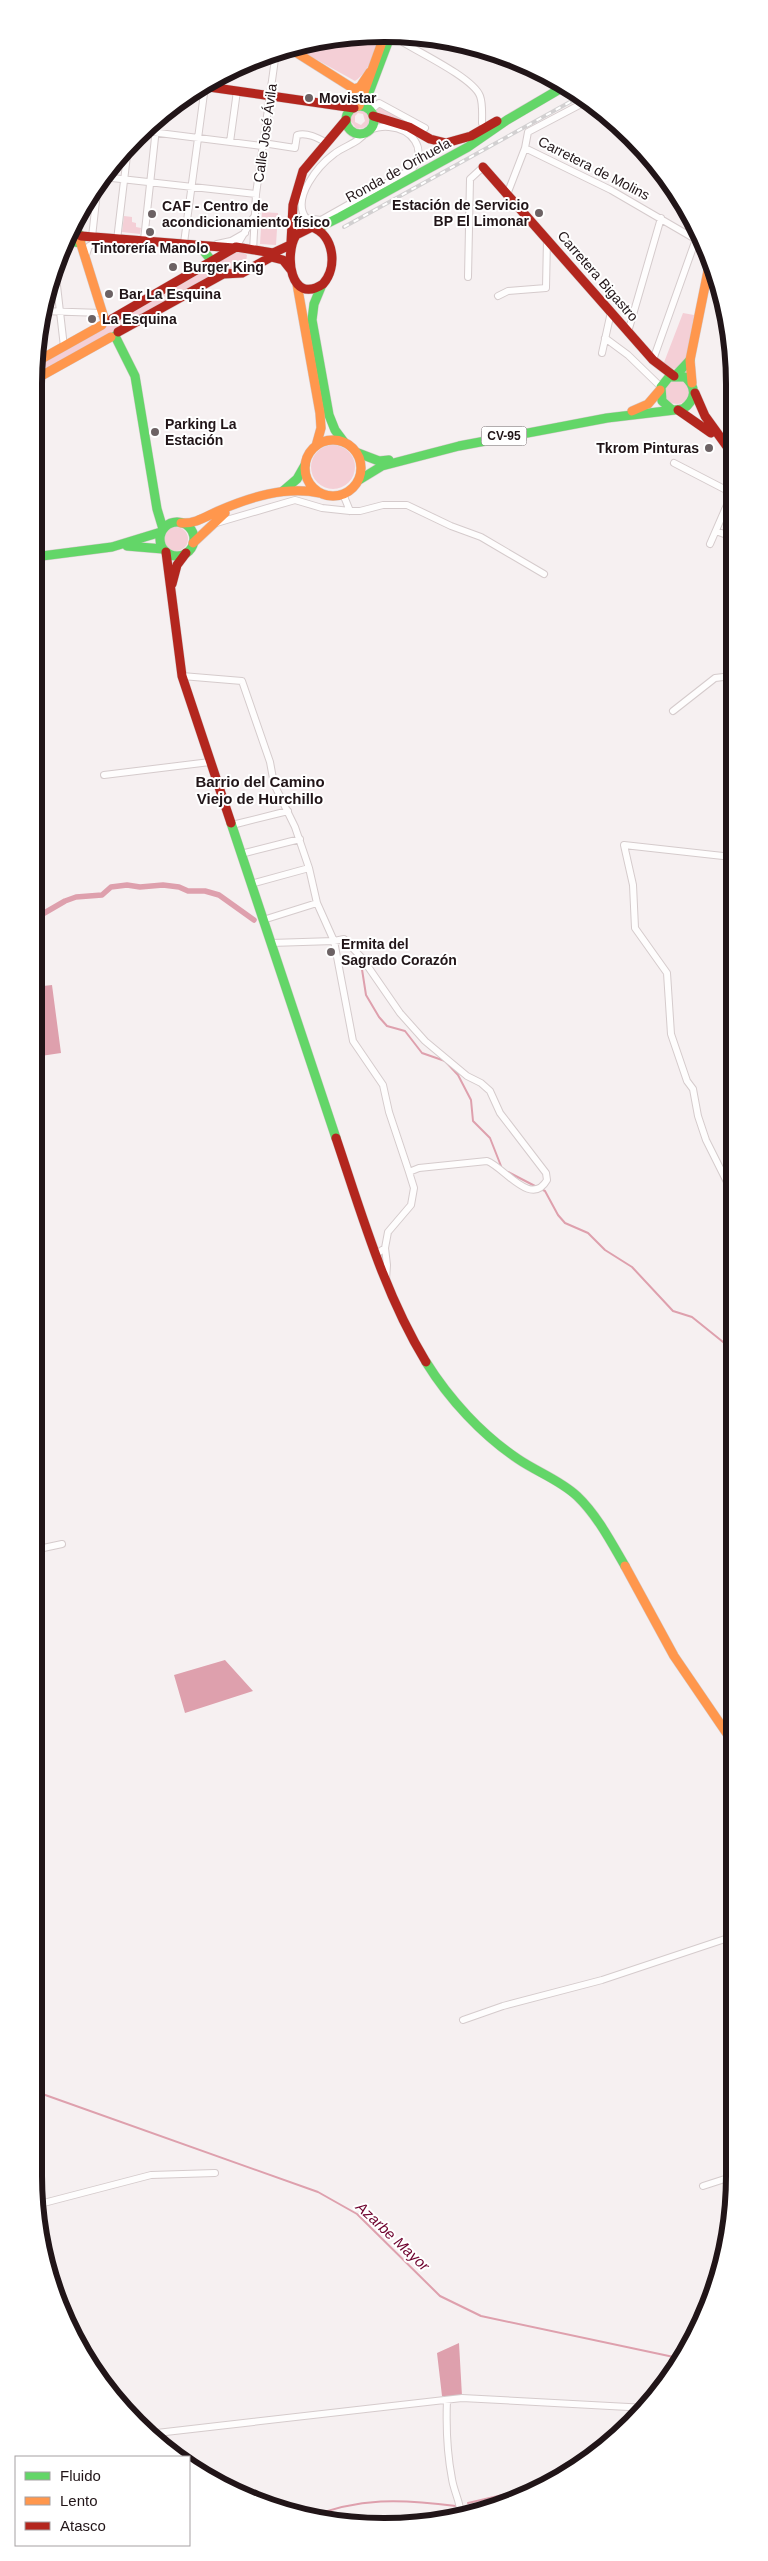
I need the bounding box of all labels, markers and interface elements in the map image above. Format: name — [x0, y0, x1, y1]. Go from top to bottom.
street label: Calle José Ávila — [250, 82, 280, 183]
place label: Movistar — [319, 90, 377, 106]
marker: Movistar — [303, 92, 315, 104]
street label: Carretera de Molins — [536, 133, 652, 203]
street label: Ronda de Orihuela — [343, 134, 453, 205]
place label: Estación de Servicio BP El Limonar — [392, 197, 530, 229]
place label: CAF - Centro de acondicionamiento físico — [162, 198, 330, 230]
marker: Estación de Servicio BP El Limonar — [533, 207, 545, 219]
marker: CAF - Centro de acondicionamiento físico — [146, 208, 158, 220]
marker: Tintorería Manolo — [144, 226, 156, 238]
street label: Carretera Bigastro — [554, 228, 642, 325]
place label: Tintorería Manolo — [91, 240, 209, 256]
place label: Burger King — [183, 259, 264, 275]
marker: Burger King — [167, 261, 179, 273]
place label: Bar La Esquina — [119, 286, 221, 302]
marker: Bar La Esquina — [103, 288, 115, 300]
place label: La Esquina — [102, 311, 177, 327]
marker: La Esquina — [86, 313, 98, 325]
place label: Parking La Estación — [165, 416, 237, 448]
marker: Parking La Estación — [149, 426, 161, 438]
road number: CV-95 — [482, 426, 526, 446]
place label: Tkrom Pinturas — [596, 440, 699, 456]
marker: Tkrom Pinturas — [703, 442, 715, 454]
district label: Barrio del Camino Viejo de Hurchillo — [195, 773, 325, 807]
place label: Ermita del Sagrado Corazón — [341, 936, 457, 968]
marker: Ermita del Sagrado Corazón — [325, 946, 337, 958]
water label: Azarbe Mayor — [352, 2197, 434, 2275]
legend — [15, 2456, 190, 2546]
text: Fluido — [60, 2467, 101, 2484]
text: Lento — [60, 2492, 98, 2509]
text: Atasco — [60, 2517, 106, 2534]

